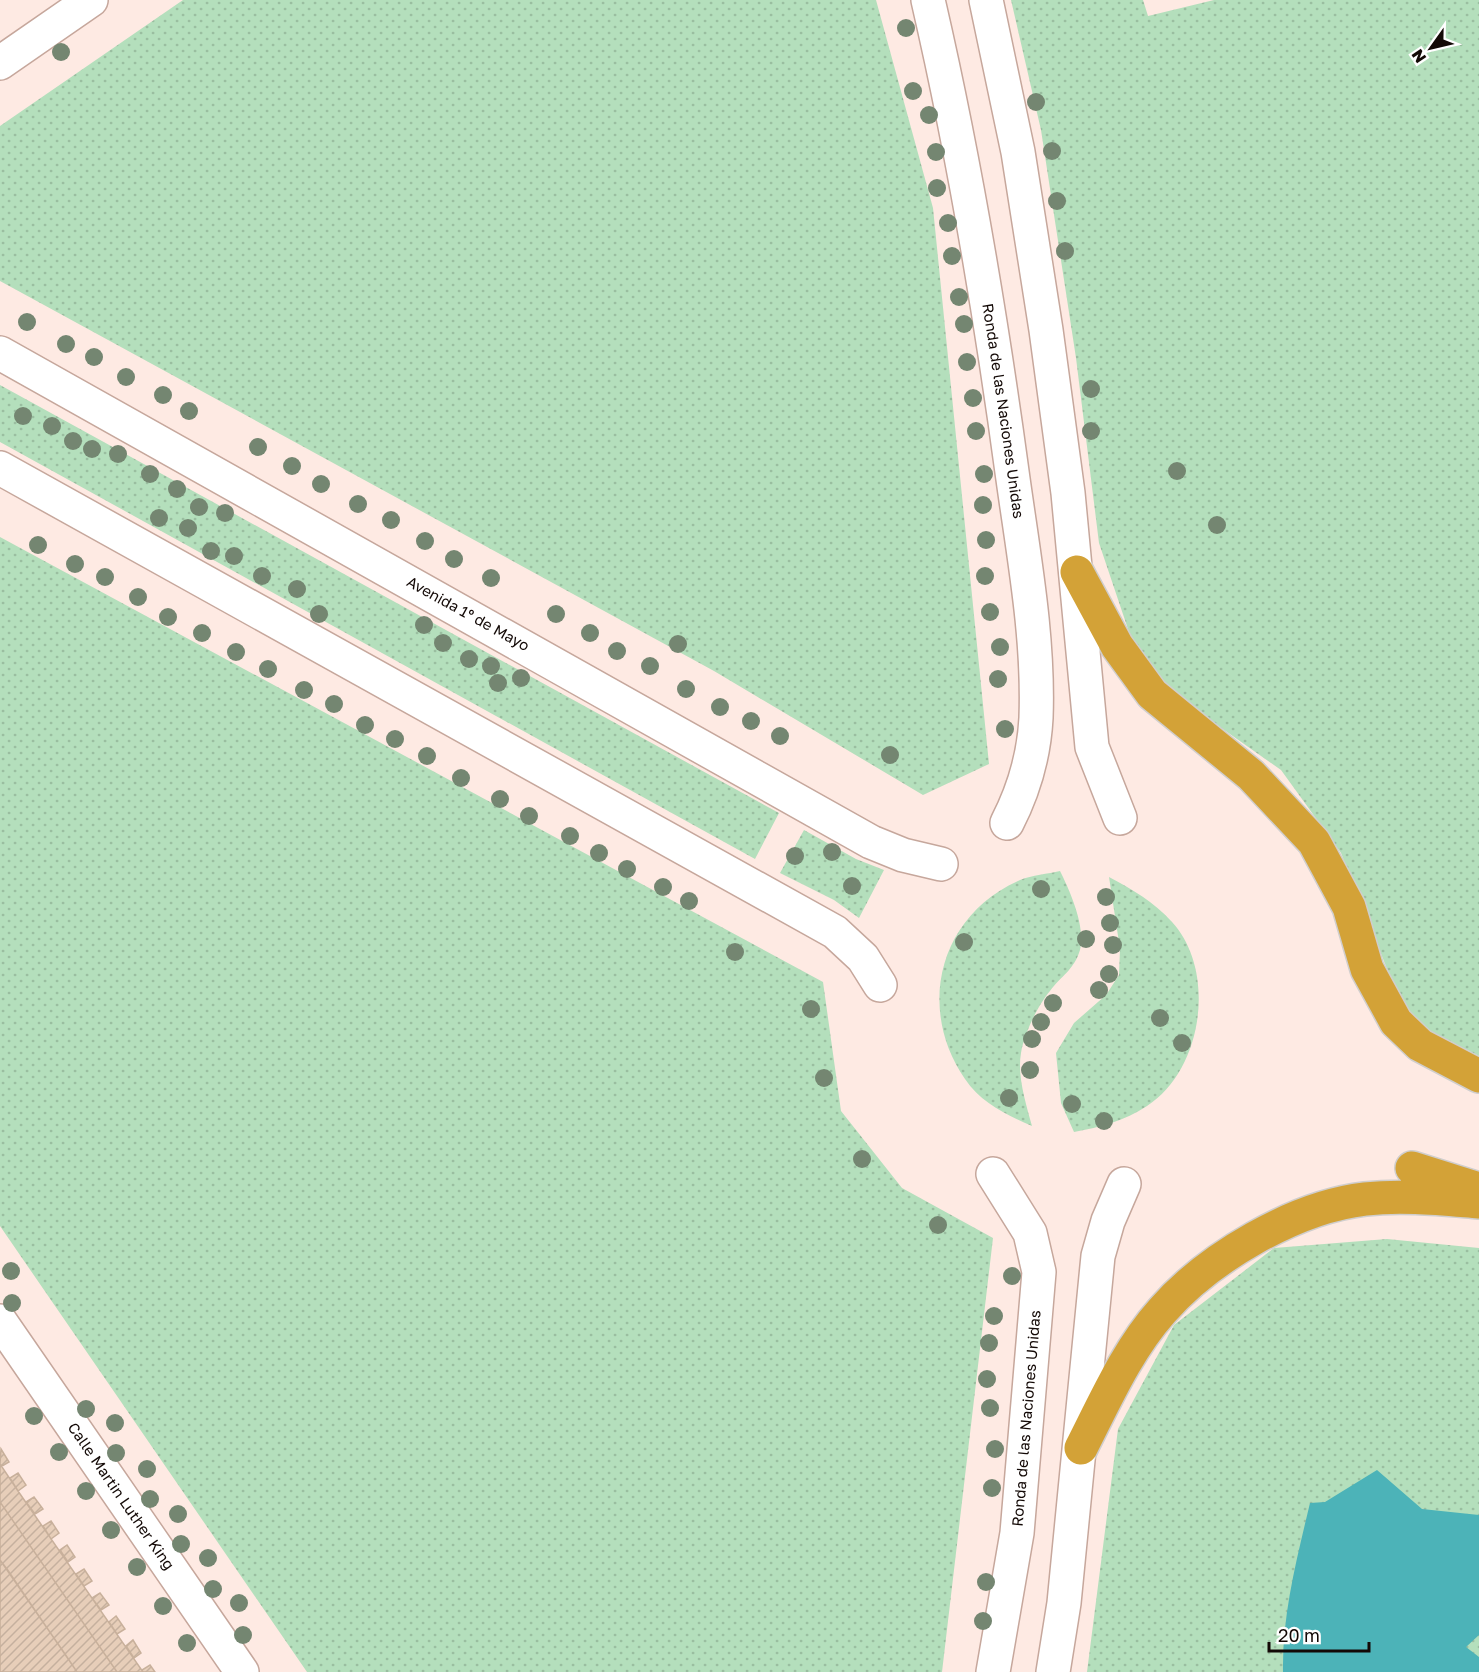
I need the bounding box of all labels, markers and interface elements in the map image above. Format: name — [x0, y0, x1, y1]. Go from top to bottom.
north arrow — [1401, 18, 1461, 78]
text: N — [1407, 46, 1430, 67]
street label: Ronda de las Naciones Unidas — [979, 302, 1029, 520]
street label: Avenida 1º de Mayo — [404, 572, 533, 654]
street label: Ronda de las Naciones Unidas — [1008, 1309, 1044, 1527]
street label: Calle Martin Luther King — [65, 1419, 179, 1573]
scale bar — [1269, 1615, 1370, 1653]
text: 20 m — [1278, 1624, 1320, 1646]

